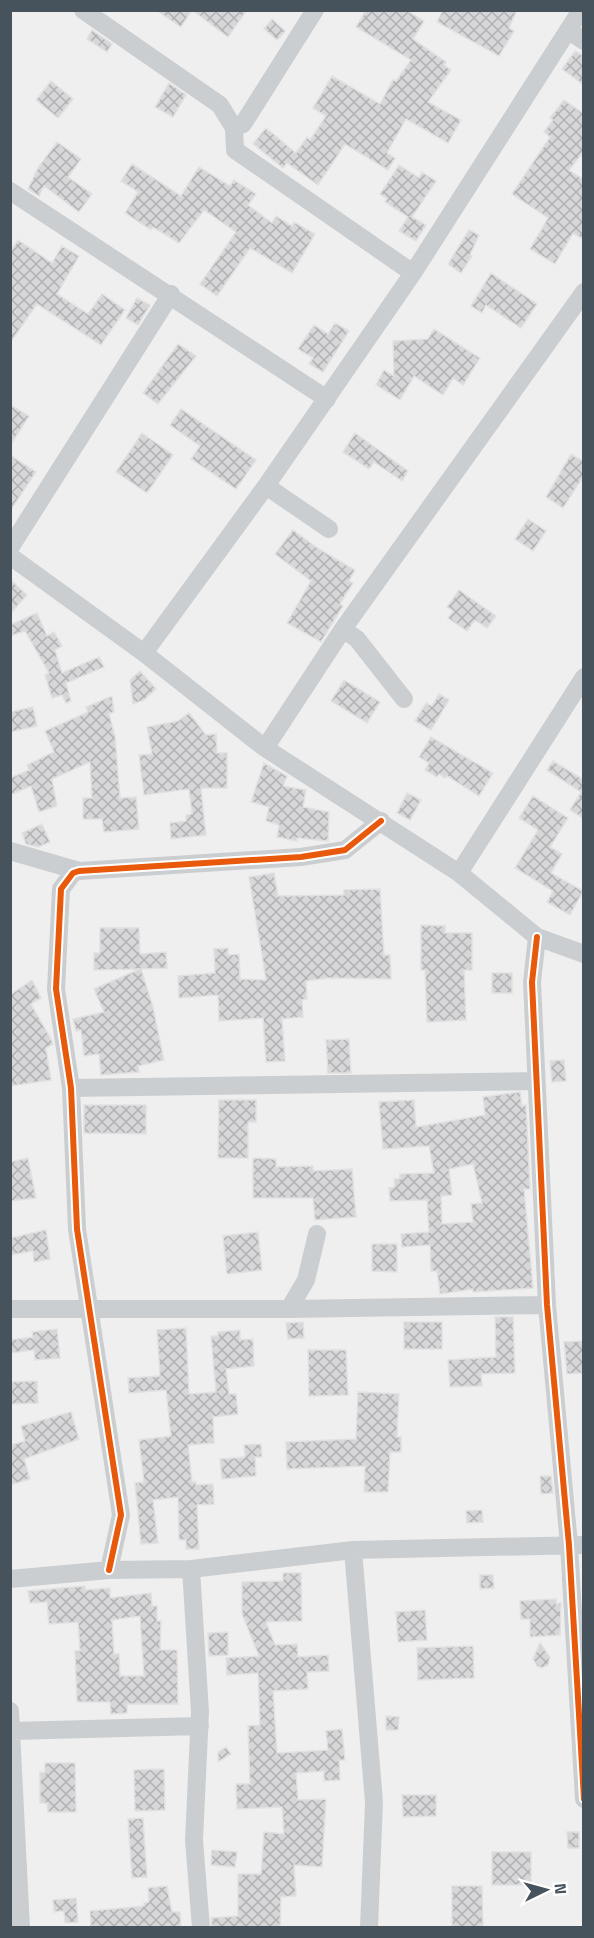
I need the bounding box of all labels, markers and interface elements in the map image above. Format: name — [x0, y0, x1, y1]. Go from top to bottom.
north arrow — [516, 1860, 576, 1920]
text: N — [549, 1882, 573, 1895]

